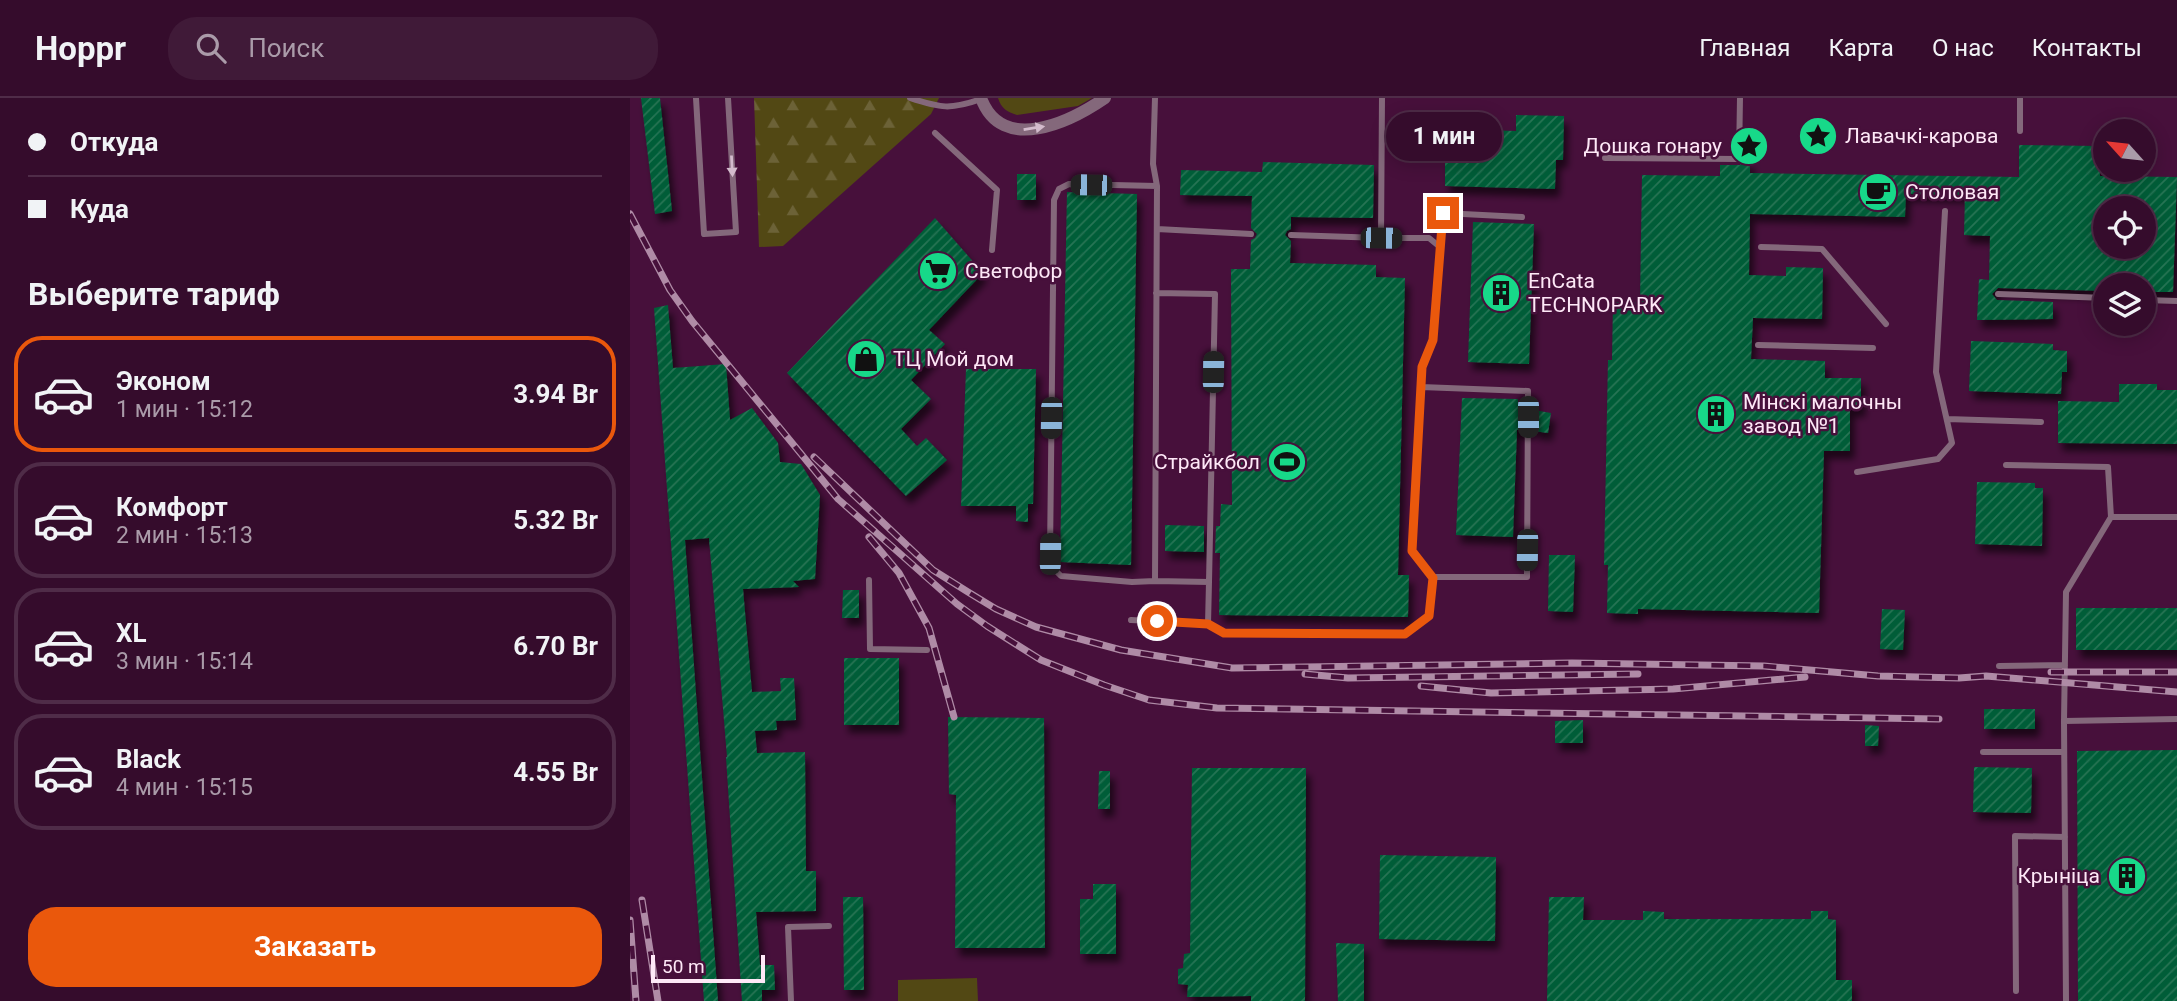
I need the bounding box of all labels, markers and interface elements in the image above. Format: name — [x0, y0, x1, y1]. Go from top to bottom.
search box — [168, 17, 658, 80]
text: Hoppr — [35, 29, 126, 68]
icon: search — [192, 29, 230, 67]
text: Поиск — [248, 33, 324, 63]
text: Главная — [1699, 34, 1790, 62]
text: Карта — [1828, 34, 1894, 62]
text: О нас — [1932, 34, 1994, 62]
text: Контакты — [2032, 34, 2142, 62]
callout: 1 мин — [1385, 111, 1501, 160]
place icon: Лавачкі-карова — [1797, 115, 1839, 157]
north arrow — [2093, 119, 2156, 182]
map controls — [2093, 119, 2156, 336]
one-way arrow — [1023, 122, 1045, 133]
text: 1 мин — [1413, 123, 1475, 150]
place label: Лавачкі-карова — [1845, 124, 1998, 148]
place icon: Дошка гонару — [1728, 125, 1770, 167]
text: Откуда — [70, 127, 159, 157]
place label: Дошка гонару — [1584, 134, 1722, 158]
one-way arrow — [727, 155, 738, 177]
cafe icon: Столовая — [1857, 171, 1899, 213]
car — [1070, 174, 1113, 196]
place label: Столовая — [1905, 180, 1999, 204]
text: Куда — [70, 194, 129, 224]
button: locate — [2093, 196, 2156, 259]
route end — [1427, 197, 1459, 229]
car — [1360, 227, 1403, 249]
supermarket icon: Светофор — [917, 250, 959, 292]
place label: Светофор — [965, 259, 1062, 283]
place label: EnCata TECHNOPARK — [1528, 269, 1663, 317]
building icon: EnCata TECHNOPARK — [1480, 272, 1522, 314]
button: layers — [2093, 273, 2156, 336]
text: Выберите тариф — [28, 275, 280, 313]
shop icon: ТЦ Мой дом — [845, 338, 887, 380]
place label: ТЦ Мой дом — [893, 347, 1014, 371]
car — [1203, 351, 1224, 393]
icon: car — [32, 363, 95, 426]
text: Эконом — [116, 366, 211, 396]
text: 3.94 Br — [513, 379, 598, 409]
place label: Мінскі малочны завод №1 — [1743, 390, 1902, 438]
building icon: Мінскі малочны завод №1 — [1695, 393, 1737, 435]
text: 1 мин · 15:12 — [116, 396, 253, 423]
car — [1518, 396, 1539, 438]
car — [1041, 397, 1062, 439]
sports icon: Страйкбол — [1266, 441, 1308, 483]
place label: Страйкбол — [1154, 450, 1260, 474]
icon: car — [32, 489, 95, 552]
text: Комфорт — [116, 492, 228, 522]
text: 5.32 Br — [513, 505, 598, 535]
text: 2 мин · 15:13 — [116, 522, 253, 549]
car — [1517, 529, 1538, 571]
car — [1040, 533, 1061, 575]
route start — [1141, 605, 1173, 637]
icon: car — [32, 615, 95, 678]
text: XL — [116, 618, 147, 648]
text: 6.70 Br — [513, 631, 598, 661]
text: 3 мин · 15:14 — [116, 648, 253, 675]
icon: car — [32, 741, 95, 804]
text: Black — [116, 744, 181, 774]
text: 4.55 Br — [513, 757, 598, 787]
text: 4 мин · 15:15 — [116, 774, 253, 801]
building icon: Крыніца — [2106, 855, 2148, 897]
place label: Крыніца — [2018, 864, 2100, 888]
button: Заказать — [28, 907, 602, 987]
scale bar — [651, 952, 765, 984]
text: 50 m — [662, 955, 705, 978]

